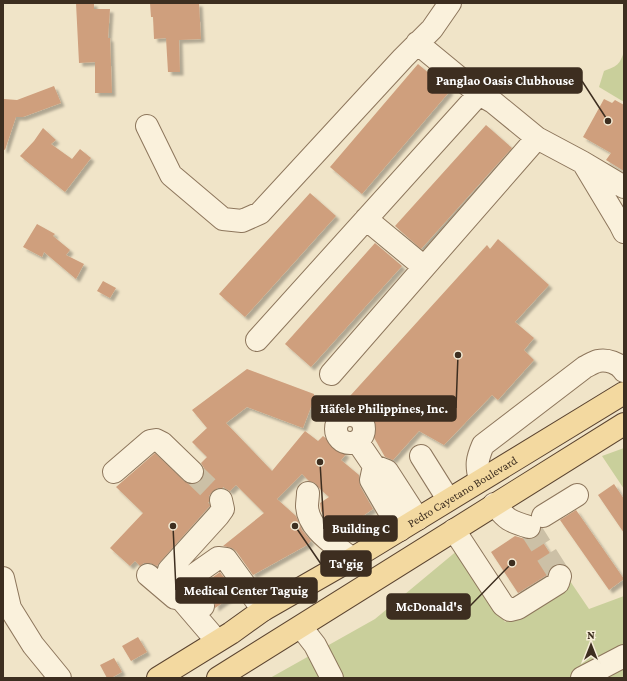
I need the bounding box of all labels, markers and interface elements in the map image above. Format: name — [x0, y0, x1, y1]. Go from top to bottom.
callout: Panglao Oasis Clubhouse — [428, 68, 582, 93]
text: Panglao Oasis Clubhouse — [436, 73, 574, 88]
callout: Häfele Philippines, Inc. — [312, 396, 456, 421]
text: Häfele Philippines, Inc. — [320, 401, 448, 417]
street label: Pedro Cayetano Boulevard — [405, 453, 520, 530]
callout: Building C — [324, 516, 397, 541]
text: Building C — [332, 521, 390, 536]
callout: Ta'gig — [321, 551, 371, 576]
text: Ta'gig — [329, 556, 364, 571]
callout: Medical Center Taguig — [176, 578, 317, 603]
text: Medical Center Taguig — [184, 583, 309, 598]
callout: McDonald's — [387, 594, 470, 619]
text: McDonald's — [396, 599, 462, 614]
north arrow — [571, 625, 611, 665]
text: N — [587, 629, 595, 641]

